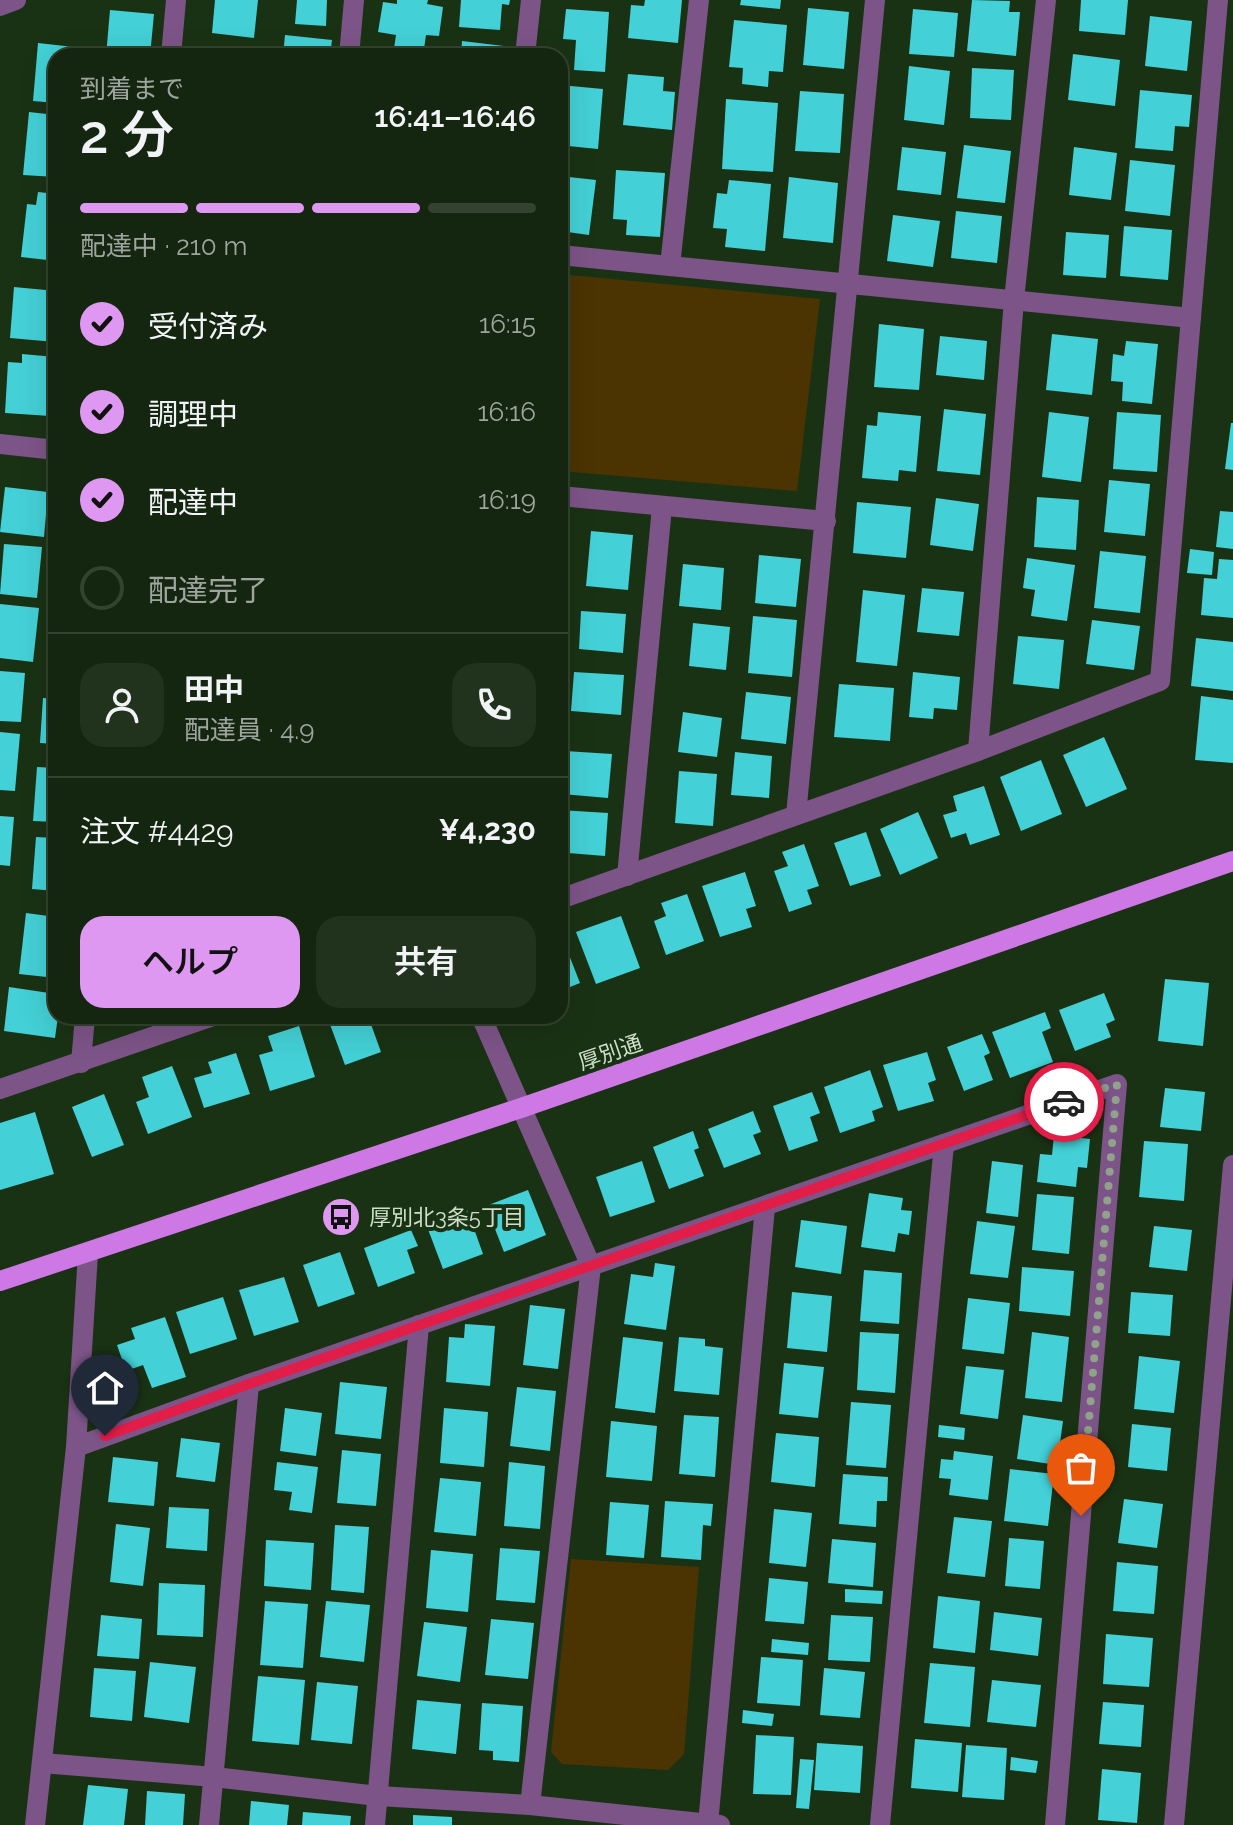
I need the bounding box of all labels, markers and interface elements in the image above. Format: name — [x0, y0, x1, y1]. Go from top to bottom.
text: 到着まで — [80, 74, 184, 104]
text: 16:41–16:46 — [374, 99, 536, 134]
text: 2 分 — [80, 104, 173, 165]
text: 配達中 · 210 m — [80, 231, 247, 261]
icon: check — [80, 302, 124, 346]
text: 受付済み — [148, 309, 268, 344]
text: 16:15 — [479, 309, 536, 339]
icon: check — [80, 390, 124, 434]
text: 調理中 — [148, 397, 238, 432]
text: 16:16 — [477, 397, 536, 427]
icon: check — [80, 478, 124, 522]
text: 配達中 — [148, 485, 238, 520]
text: 16:19 — [478, 485, 536, 515]
text: 配達完了 — [148, 573, 268, 608]
button: person — [80, 663, 164, 747]
button: phone — [452, 663, 536, 747]
text: 田中 — [184, 672, 244, 707]
text: 配達員 · 4.9 — [184, 715, 315, 745]
text: ¥4,230 — [438, 812, 536, 847]
text: 注文 #4429 — [80, 814, 234, 849]
button: ヘルプ — [80, 916, 300, 1008]
button: 共有 — [316, 916, 536, 1008]
street label: 厚別通 — [575, 1029, 645, 1075]
courier — [1024, 1062, 1104, 1142]
icon: car — [1042, 1080, 1086, 1124]
bus stop icon: 厚別北3条5丁目 — [320, 1196, 362, 1238]
place label: 厚別北3条5丁目 — [369, 1204, 525, 1230]
pin — [71, 1354, 139, 1436]
icon: home — [83, 1366, 127, 1410]
pin — [1047, 1434, 1115, 1516]
icon: bag — [1059, 1446, 1103, 1490]

